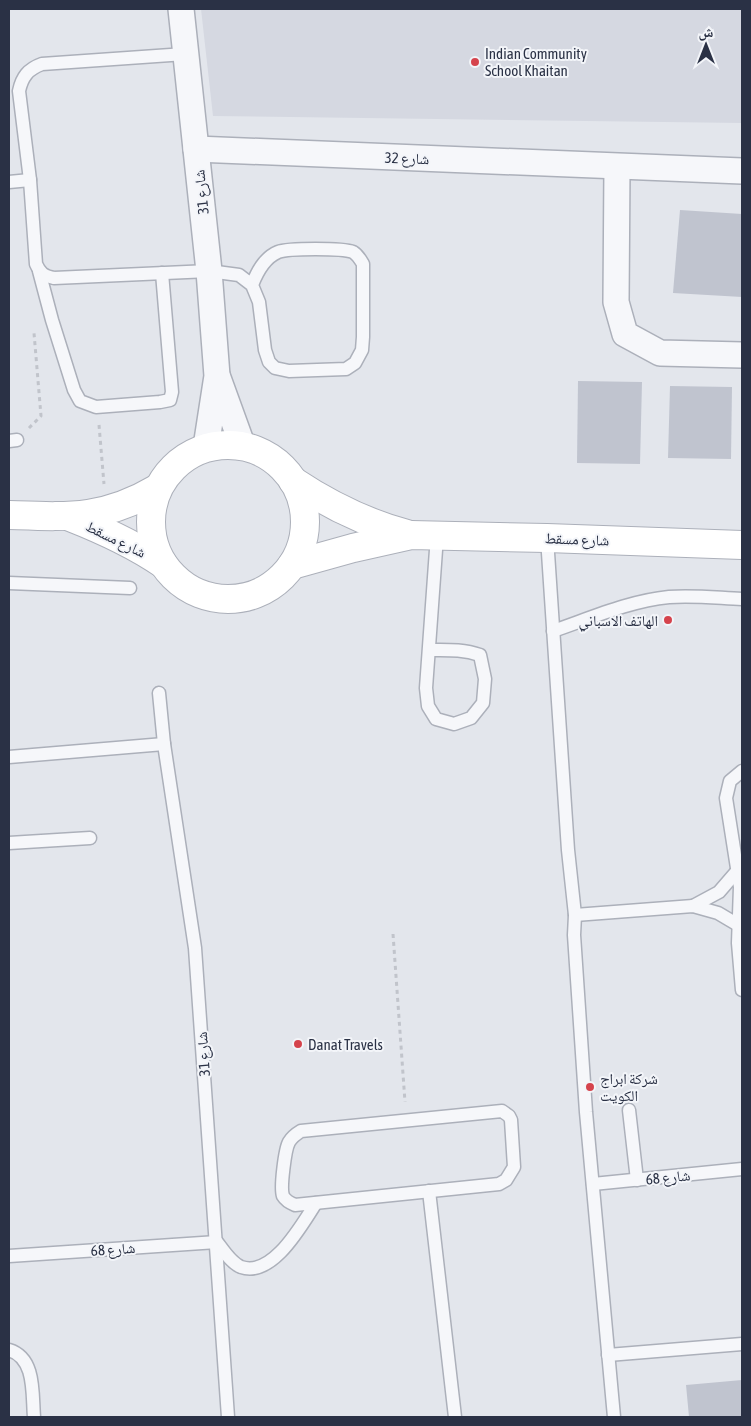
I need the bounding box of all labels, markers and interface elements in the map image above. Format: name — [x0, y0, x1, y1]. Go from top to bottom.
north arrow — [681, 20, 731, 70]
text: ش — [699, 24, 714, 41]
place label: Indian Community School Khaitan — [485, 45, 587, 79]
marker: Indian Community School Khaitan — [469, 56, 481, 68]
street label: شارع 32 — [384, 149, 430, 169]
street label: شارع 31 — [190, 169, 214, 215]
street label: شارع مسقط — [82, 517, 149, 563]
street label: شارع مسقط — [544, 529, 610, 551]
place label: الهاتف الاسباني — [578, 612, 658, 632]
marker: الهاتف الاسباني — [662, 614, 674, 626]
street label: شارع 31 — [193, 1031, 215, 1077]
place label: Danat Travels — [308, 1036, 383, 1053]
marker: Danat Travels — [292, 1038, 304, 1050]
place label: شركة ابراج الكويت — [600, 1070, 658, 1105]
marker: شركة ابراج الكويت — [584, 1081, 596, 1093]
street label: شارع 68 — [645, 1166, 691, 1190]
street label: شارع 68 — [90, 1239, 136, 1261]

